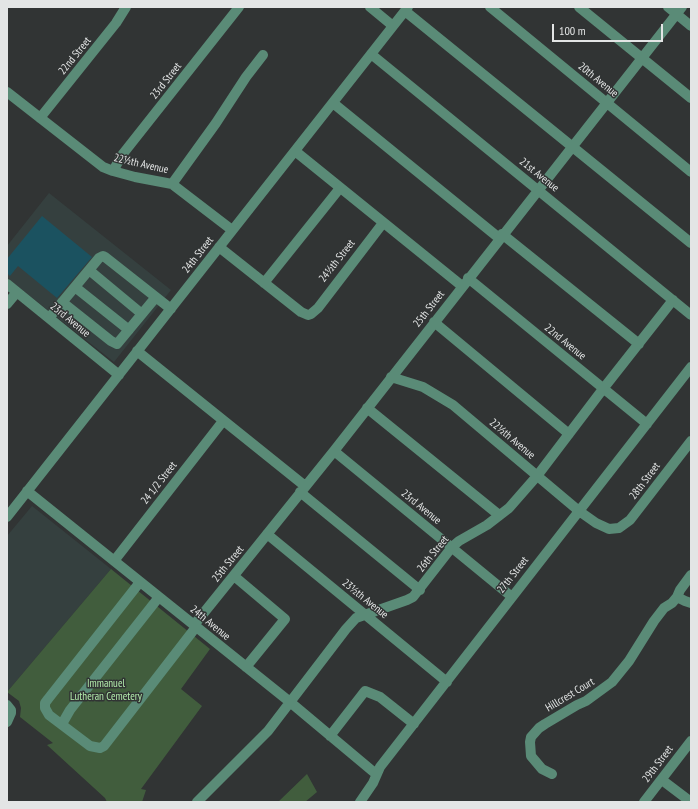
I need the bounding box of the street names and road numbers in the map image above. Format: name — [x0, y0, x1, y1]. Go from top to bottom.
street label: 22nd Street — [56, 35, 94, 77]
street label: 23rd Street — [148, 60, 184, 102]
street label: 20th Avenue — [575, 60, 621, 100]
street label: 22½th Avenue — [112, 151, 170, 177]
street label: 21st Avenue — [517, 155, 561, 195]
street label: 24th Street — [180, 234, 216, 276]
street label: 24½th Street — [316, 237, 358, 285]
street label: 25th Street — [411, 288, 447, 330]
street label: 23rd Avenue — [47, 300, 93, 340]
street label: 22nd Avenue — [542, 321, 588, 363]
street label: 22½th Avenue — [486, 416, 538, 462]
street label: 24 1/2 Street — [138, 459, 180, 507]
street label: 28th Street — [627, 460, 663, 502]
street label: 23rd Avenue — [398, 487, 444, 527]
street label: 26th Street — [414, 533, 452, 575]
street label: 25th Street — [209, 543, 247, 585]
street label: 27th Street — [495, 554, 531, 596]
street label: 23½th Avenue — [339, 576, 391, 622]
street label: 24th Avenue — [187, 603, 233, 643]
street label: Hillcrest Court — [543, 675, 597, 715]
street label: 29th Street — [640, 743, 676, 785]

